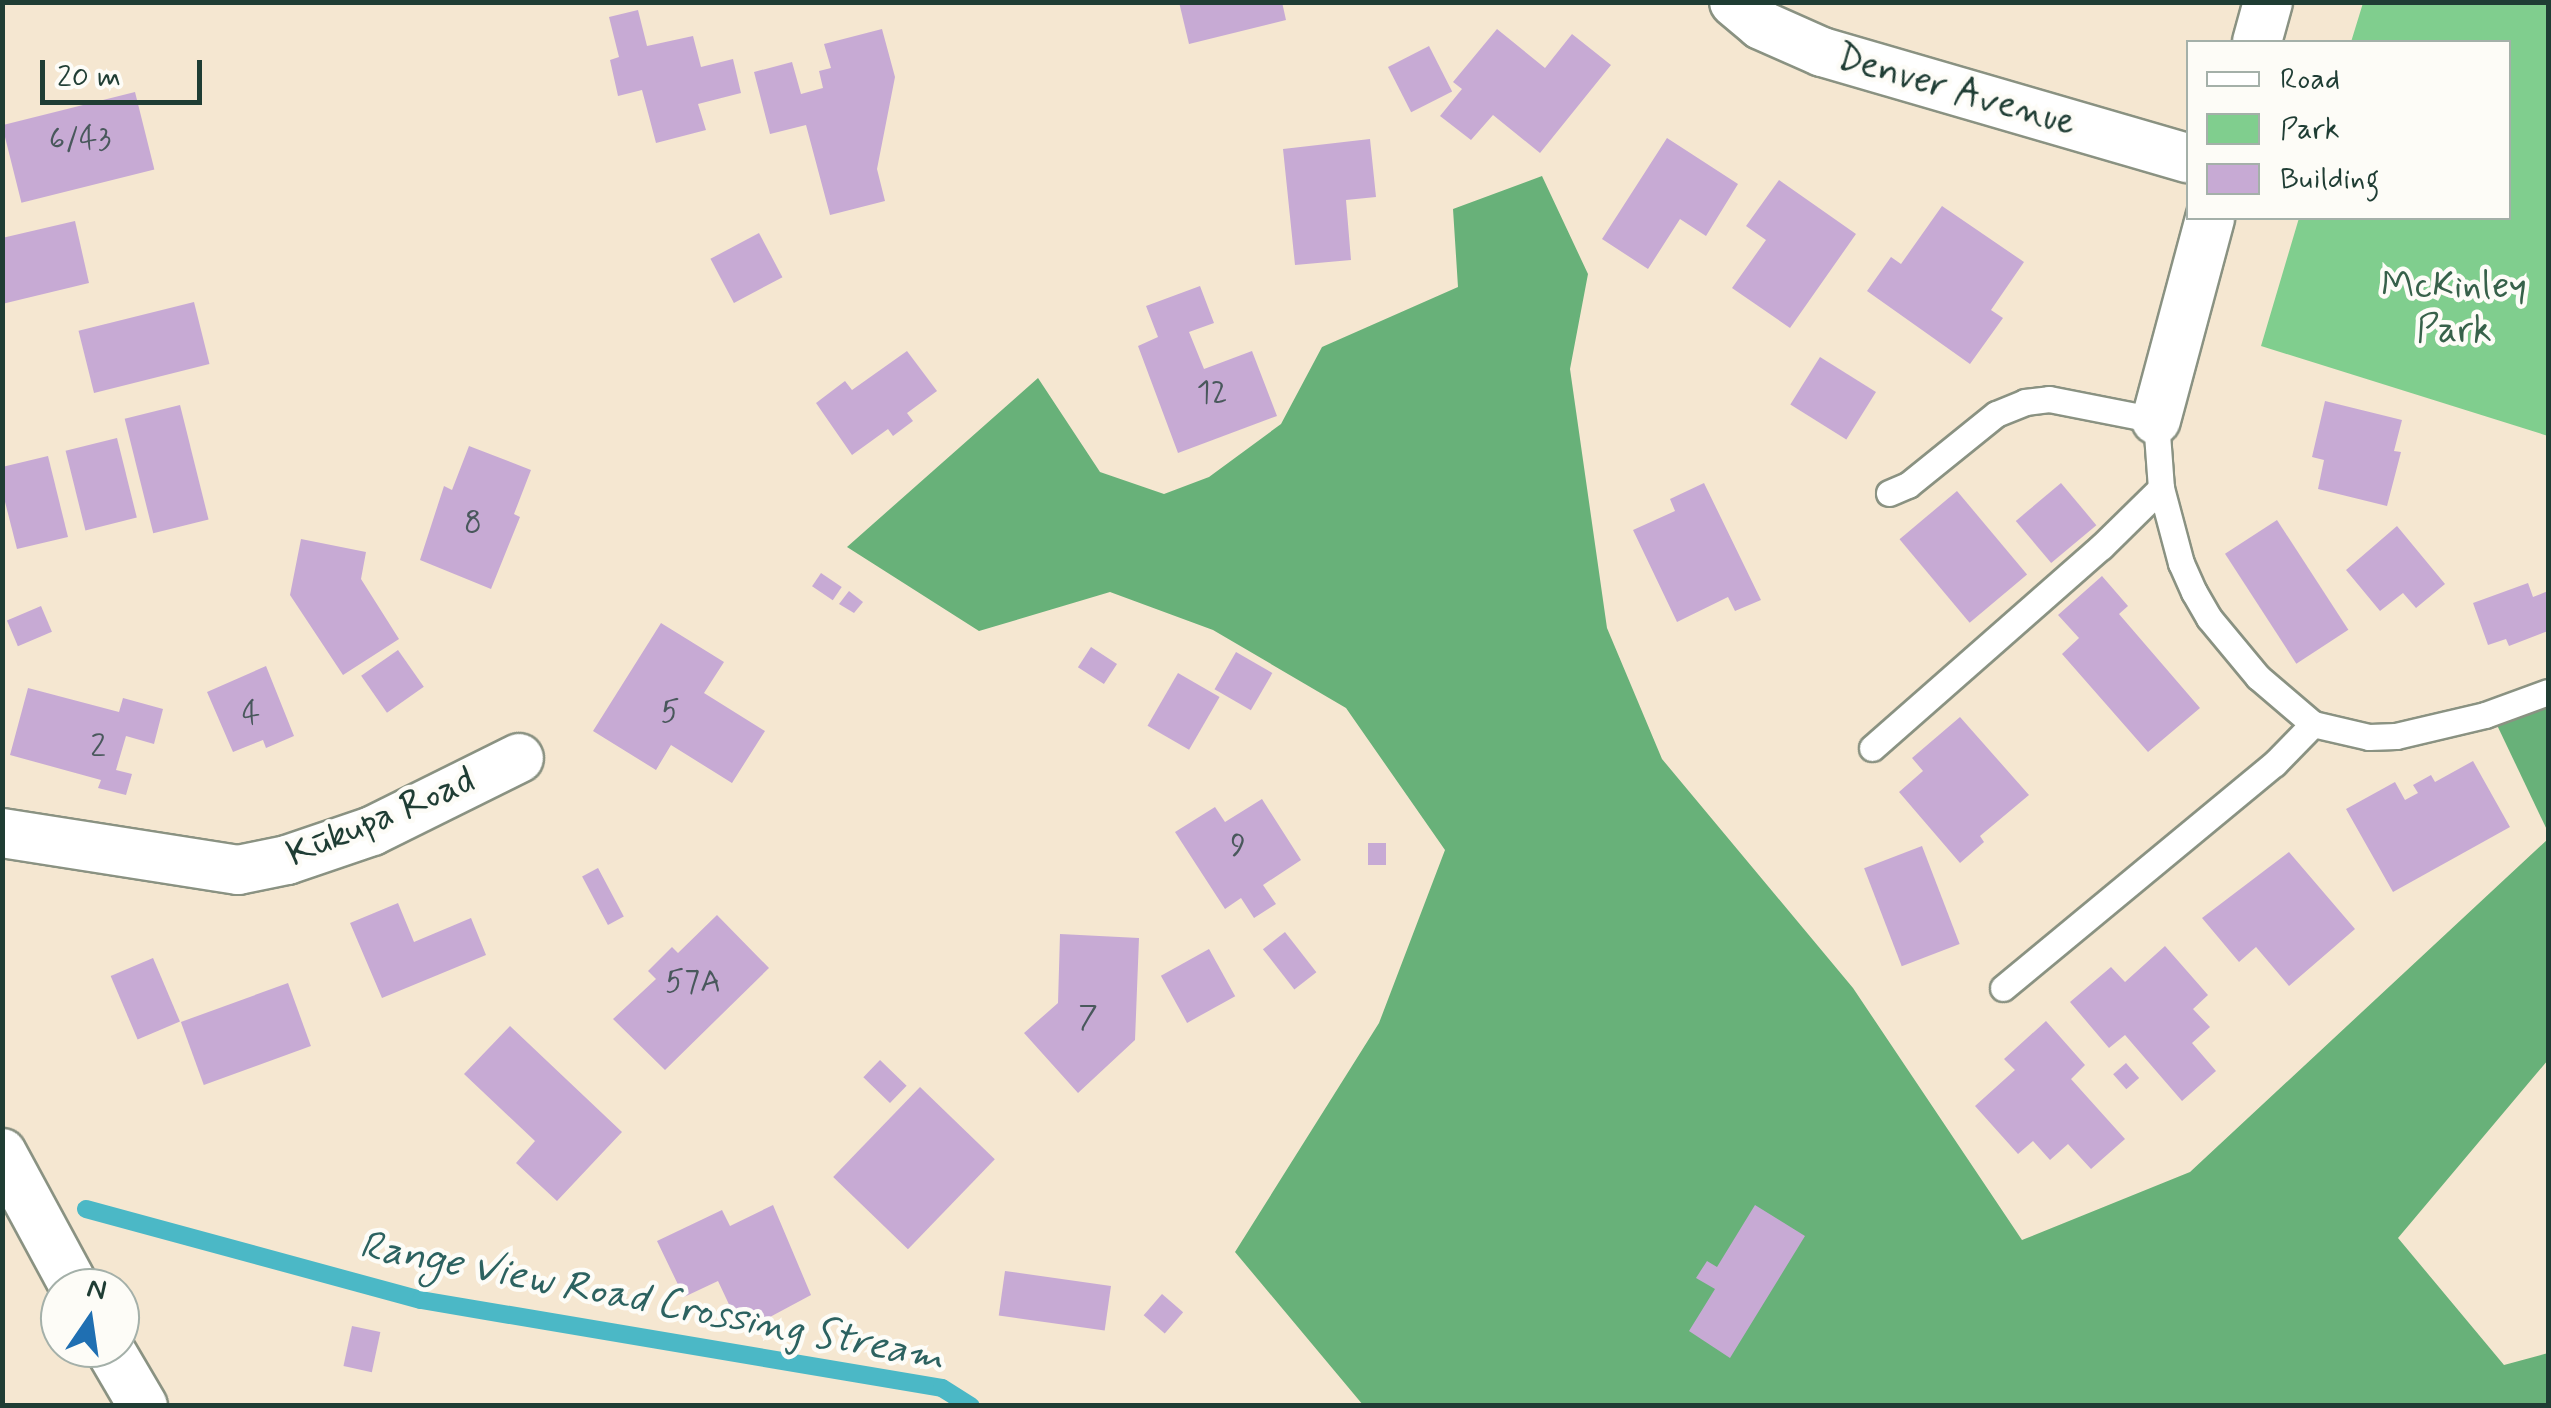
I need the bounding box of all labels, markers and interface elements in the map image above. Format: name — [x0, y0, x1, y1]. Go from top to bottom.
street label: Denver Avenue — [1833, 36, 2079, 146]
scale bar — [45, 40, 208, 102]
legend — [2186, 40, 2511, 220]
text: 20 m — [57, 58, 121, 97]
text: Road — [2280, 60, 2340, 99]
text: Park — [2280, 110, 2340, 149]
house number: 6/43 — [49, 120, 111, 158]
text: Building — [2280, 160, 2379, 199]
park label: McKinley Park — [2381, 264, 2527, 353]
house number: 12 — [1196, 374, 1228, 412]
house number: 8 — [464, 504, 482, 542]
house number: 5 — [660, 693, 680, 731]
house number: 4 — [242, 695, 260, 733]
house number: 2 — [90, 728, 106, 766]
street label: Kūkupa Road — [281, 758, 481, 878]
house number: 9 — [1230, 827, 1246, 865]
house number: 57A — [665, 963, 721, 1001]
house number: 7 — [1078, 999, 1098, 1037]
water label: Range View Road Crossing Stream — [361, 1223, 943, 1381]
north arrow — [40, 1268, 140, 1368]
text: N — [83, 1270, 110, 1310]

